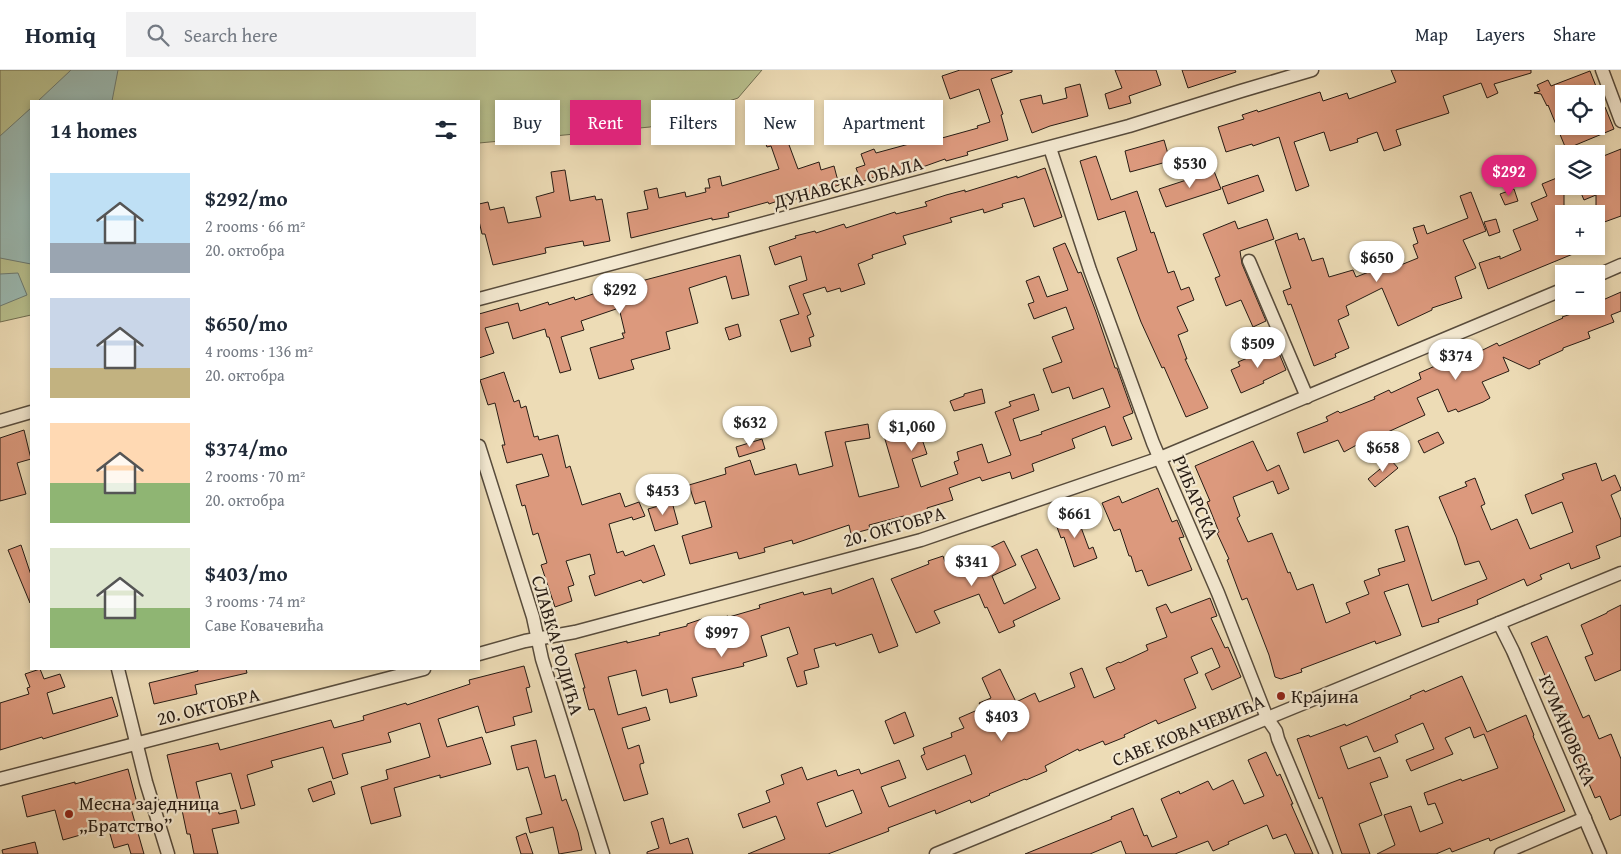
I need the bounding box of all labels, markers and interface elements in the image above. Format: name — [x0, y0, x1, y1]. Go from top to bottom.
search box — [126, 12, 476, 57]
text: Homiq — [25, 17, 96, 52]
icon: search — [144, 21, 172, 49]
text: Search here — [184, 21, 278, 49]
text: Map — [1415, 21, 1448, 48]
text: Layers — [1476, 21, 1525, 48]
text: Share — [1553, 21, 1596, 48]
map controls — [1555, 85, 1605, 315]
button: locate — [1555, 85, 1605, 135]
chip: Buy — [495, 100, 560, 145]
chip: Rent — [570, 100, 641, 145]
chip: Filters — [651, 100, 735, 145]
chip: New — [745, 100, 814, 145]
chip: Apartment — [824, 100, 943, 145]
text: 14 homes — [50, 115, 137, 146]
icon: filters — [432, 116, 460, 144]
button: layers — [1555, 145, 1605, 195]
pin: $530 — [1160, 146, 1220, 189]
street label: ДУНАВСКА ОБАЛА — [769, 148, 926, 216]
text: $530 — [1173, 151, 1207, 175]
pin: $292 — [1479, 154, 1539, 197]
text: $292 — [1492, 159, 1526, 183]
text: $292/mo — [205, 183, 288, 214]
icon: home — [90, 193, 150, 253]
button: + — [1555, 205, 1605, 255]
text: 2 rooms · 66 m² — [205, 214, 305, 238]
text: 20. октобра — [205, 238, 285, 262]
pin: $650 — [1347, 240, 1407, 283]
text: $650 — [1360, 245, 1394, 269]
button: − — [1555, 265, 1605, 315]
pin: $292 — [590, 272, 650, 315]
text: $292 — [603, 277, 637, 301]
text: $650/mo — [205, 308, 288, 339]
icon: home — [90, 318, 150, 378]
pin: $509 — [1228, 326, 1288, 369]
text: $509 — [1241, 331, 1275, 355]
pin: $374 — [1426, 338, 1486, 381]
text: 4 rooms · 136 m² — [205, 339, 313, 363]
text: $374 — [1439, 343, 1473, 367]
text: 20. октобра — [205, 363, 285, 387]
pin: $632 — [720, 406, 780, 448]
text: $632 — [733, 410, 767, 434]
pin: $1,060 — [871, 410, 953, 452]
text: $1,060 — [889, 414, 935, 438]
pin: $658 — [1353, 430, 1413, 473]
text: $374/mo — [205, 433, 288, 464]
text: $658 — [1366, 435, 1400, 459]
icon: home — [90, 443, 150, 503]
street label: РИБАРСКА — [1166, 451, 1226, 544]
text: 2 rooms · 70 m² — [205, 464, 305, 488]
pin: $453 — [633, 474, 693, 516]
text: $453 — [646, 478, 680, 502]
text: 20. октобра — [205, 488, 285, 512]
pin: $661 — [1045, 496, 1105, 539]
street label: 20. ОКТОБРА — [840, 498, 949, 554]
text: $661 — [1058, 501, 1092, 525]
pin: $341 — [942, 544, 1002, 587]
text: $341 — [955, 549, 989, 573]
text: $403/mo — [205, 558, 288, 589]
icon: home — [90, 568, 150, 628]
street label: СЛАВКА РОДИЋА — [525, 572, 591, 719]
text: 3 rooms · 74 m² — [205, 589, 305, 613]
text: Саве Ковачевића — [205, 613, 324, 637]
pin: $997 — [692, 616, 752, 658]
text: $997 — [705, 620, 739, 644]
street label: КУМАНОВСКА — [1532, 670, 1604, 790]
street label: 20. ОКТОБРА — [154, 680, 263, 732]
place label: Крајина — [1291, 682, 1358, 710]
street label: САВЕ КОВАЧЕВИЋА — [1108, 686, 1269, 773]
marker: Крајина — [1275, 690, 1287, 702]
pin: $403 — [972, 700, 1032, 742]
text: $403 — [985, 704, 1019, 728]
place label: Месна заједница „Братство” — [79, 789, 219, 839]
marker: Месна заједница „Братство” — [63, 808, 75, 820]

